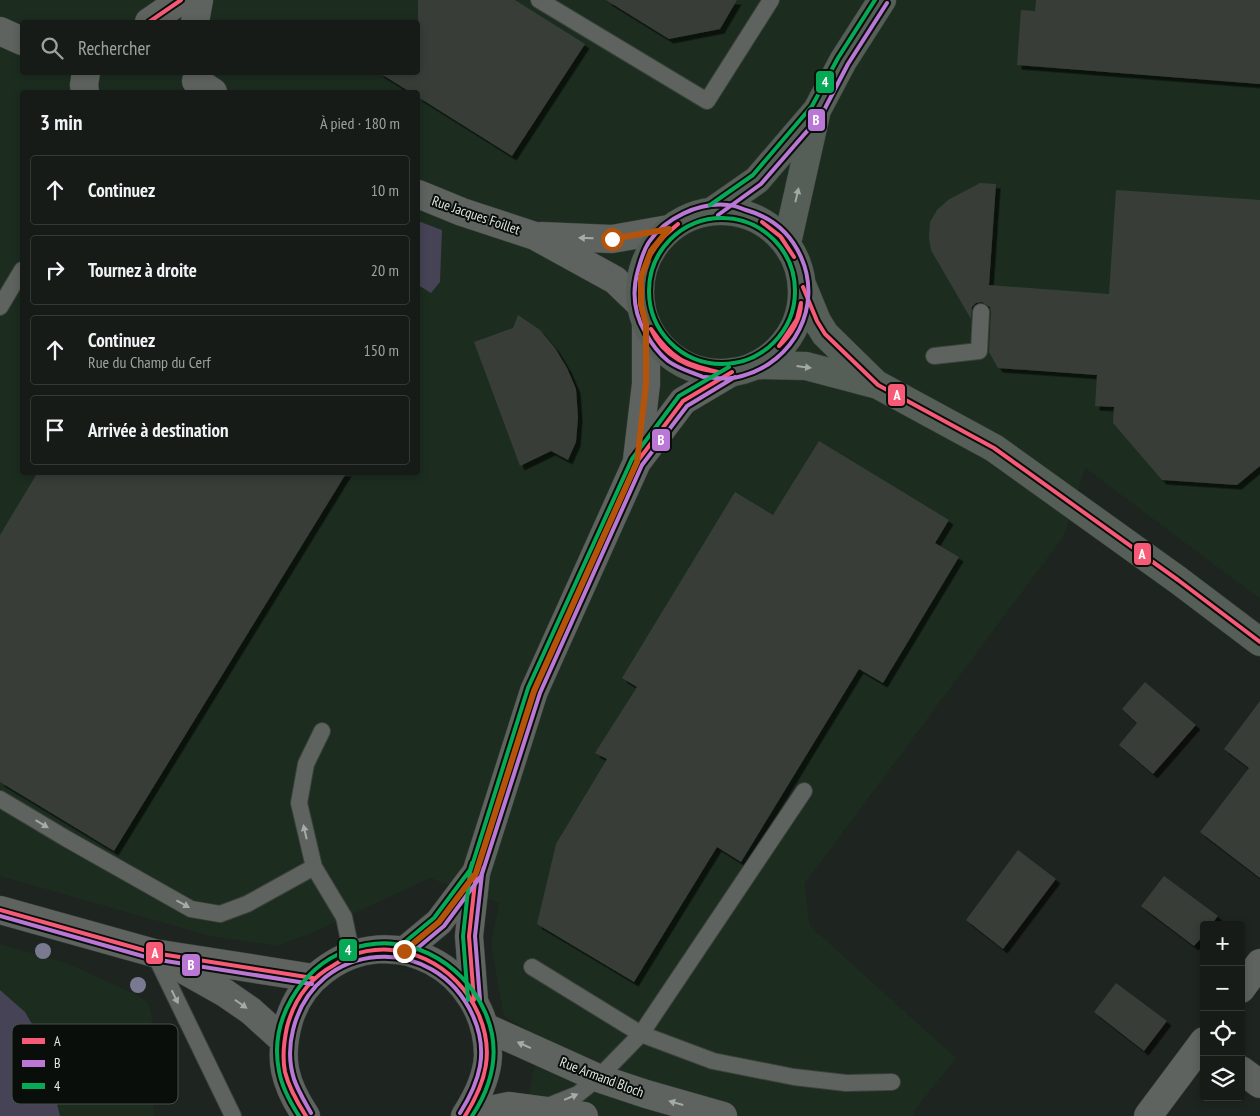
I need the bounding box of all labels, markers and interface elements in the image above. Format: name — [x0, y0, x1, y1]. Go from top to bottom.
search box — [20, 20, 420, 75]
icon: search — [38, 34, 66, 62]
text: Rechercher — [78, 36, 150, 60]
line badge: 4 — [815, 70, 835, 94]
text: 4 — [822, 73, 829, 91]
line badge: B — [807, 108, 826, 132]
text: 3 min — [40, 109, 82, 136]
text: B — [813, 111, 820, 129]
text: À pied · 180 m — [320, 113, 400, 133]
icon: ahead — [41, 176, 69, 204]
text: Continuez — [88, 178, 155, 202]
text: 10 m — [371, 180, 399, 200]
one-way arrow — [793, 188, 801, 203]
street label: Rue Jacques Foillet — [430, 192, 523, 239]
route start — [601, 228, 624, 251]
one-way arrow — [578, 233, 594, 241]
icon: right — [41, 256, 69, 284]
text: Tournez à droite — [88, 258, 197, 282]
text: 20 m — [371, 260, 399, 280]
text: Continuez — [88, 328, 155, 352]
icon: ahead — [41, 336, 69, 364]
text: 150 m — [364, 340, 399, 360]
text: Rue du Champ du Cerf — [88, 352, 211, 372]
one-way arrow — [797, 363, 813, 371]
line badge: A — [887, 383, 906, 407]
text: A — [892, 386, 901, 404]
icon: arrive — [41, 416, 69, 444]
text: Arrivée à destination — [88, 418, 229, 442]
line badge: B — [651, 428, 671, 452]
text: B — [658, 431, 665, 449]
line badge: A — [1133, 542, 1152, 566]
text: A — [1137, 545, 1146, 563]
one-way arrow — [35, 820, 48, 829]
one-way arrow — [301, 824, 309, 839]
one-way arrow — [177, 900, 190, 909]
map controls — [1200, 921, 1245, 1101]
button: + — [1200, 921, 1245, 966]
line badge: 4 — [338, 938, 358, 962]
route end — [393, 940, 416, 963]
line badge: A — [145, 941, 164, 965]
text: 4 — [345, 941, 352, 959]
text: A — [150, 944, 159, 962]
line badge: B — [181, 953, 201, 977]
text: B — [188, 956, 195, 974]
button: − — [1200, 966, 1245, 1011]
one-way arrow — [171, 989, 179, 1004]
one-way arrow — [234, 999, 248, 1009]
button: locate — [1200, 1011, 1245, 1056]
legend — [12, 1024, 178, 1104]
text: A — [54, 1032, 61, 1050]
one-way arrow — [517, 1040, 531, 1048]
street label: Rue Armand Bloch — [557, 1053, 647, 1101]
text: B — [54, 1054, 61, 1072]
button: layers — [1200, 1056, 1245, 1101]
text: 4 — [54, 1077, 61, 1095]
one-way arrow — [564, 1092, 578, 1100]
one-way arrow — [668, 1098, 683, 1106]

